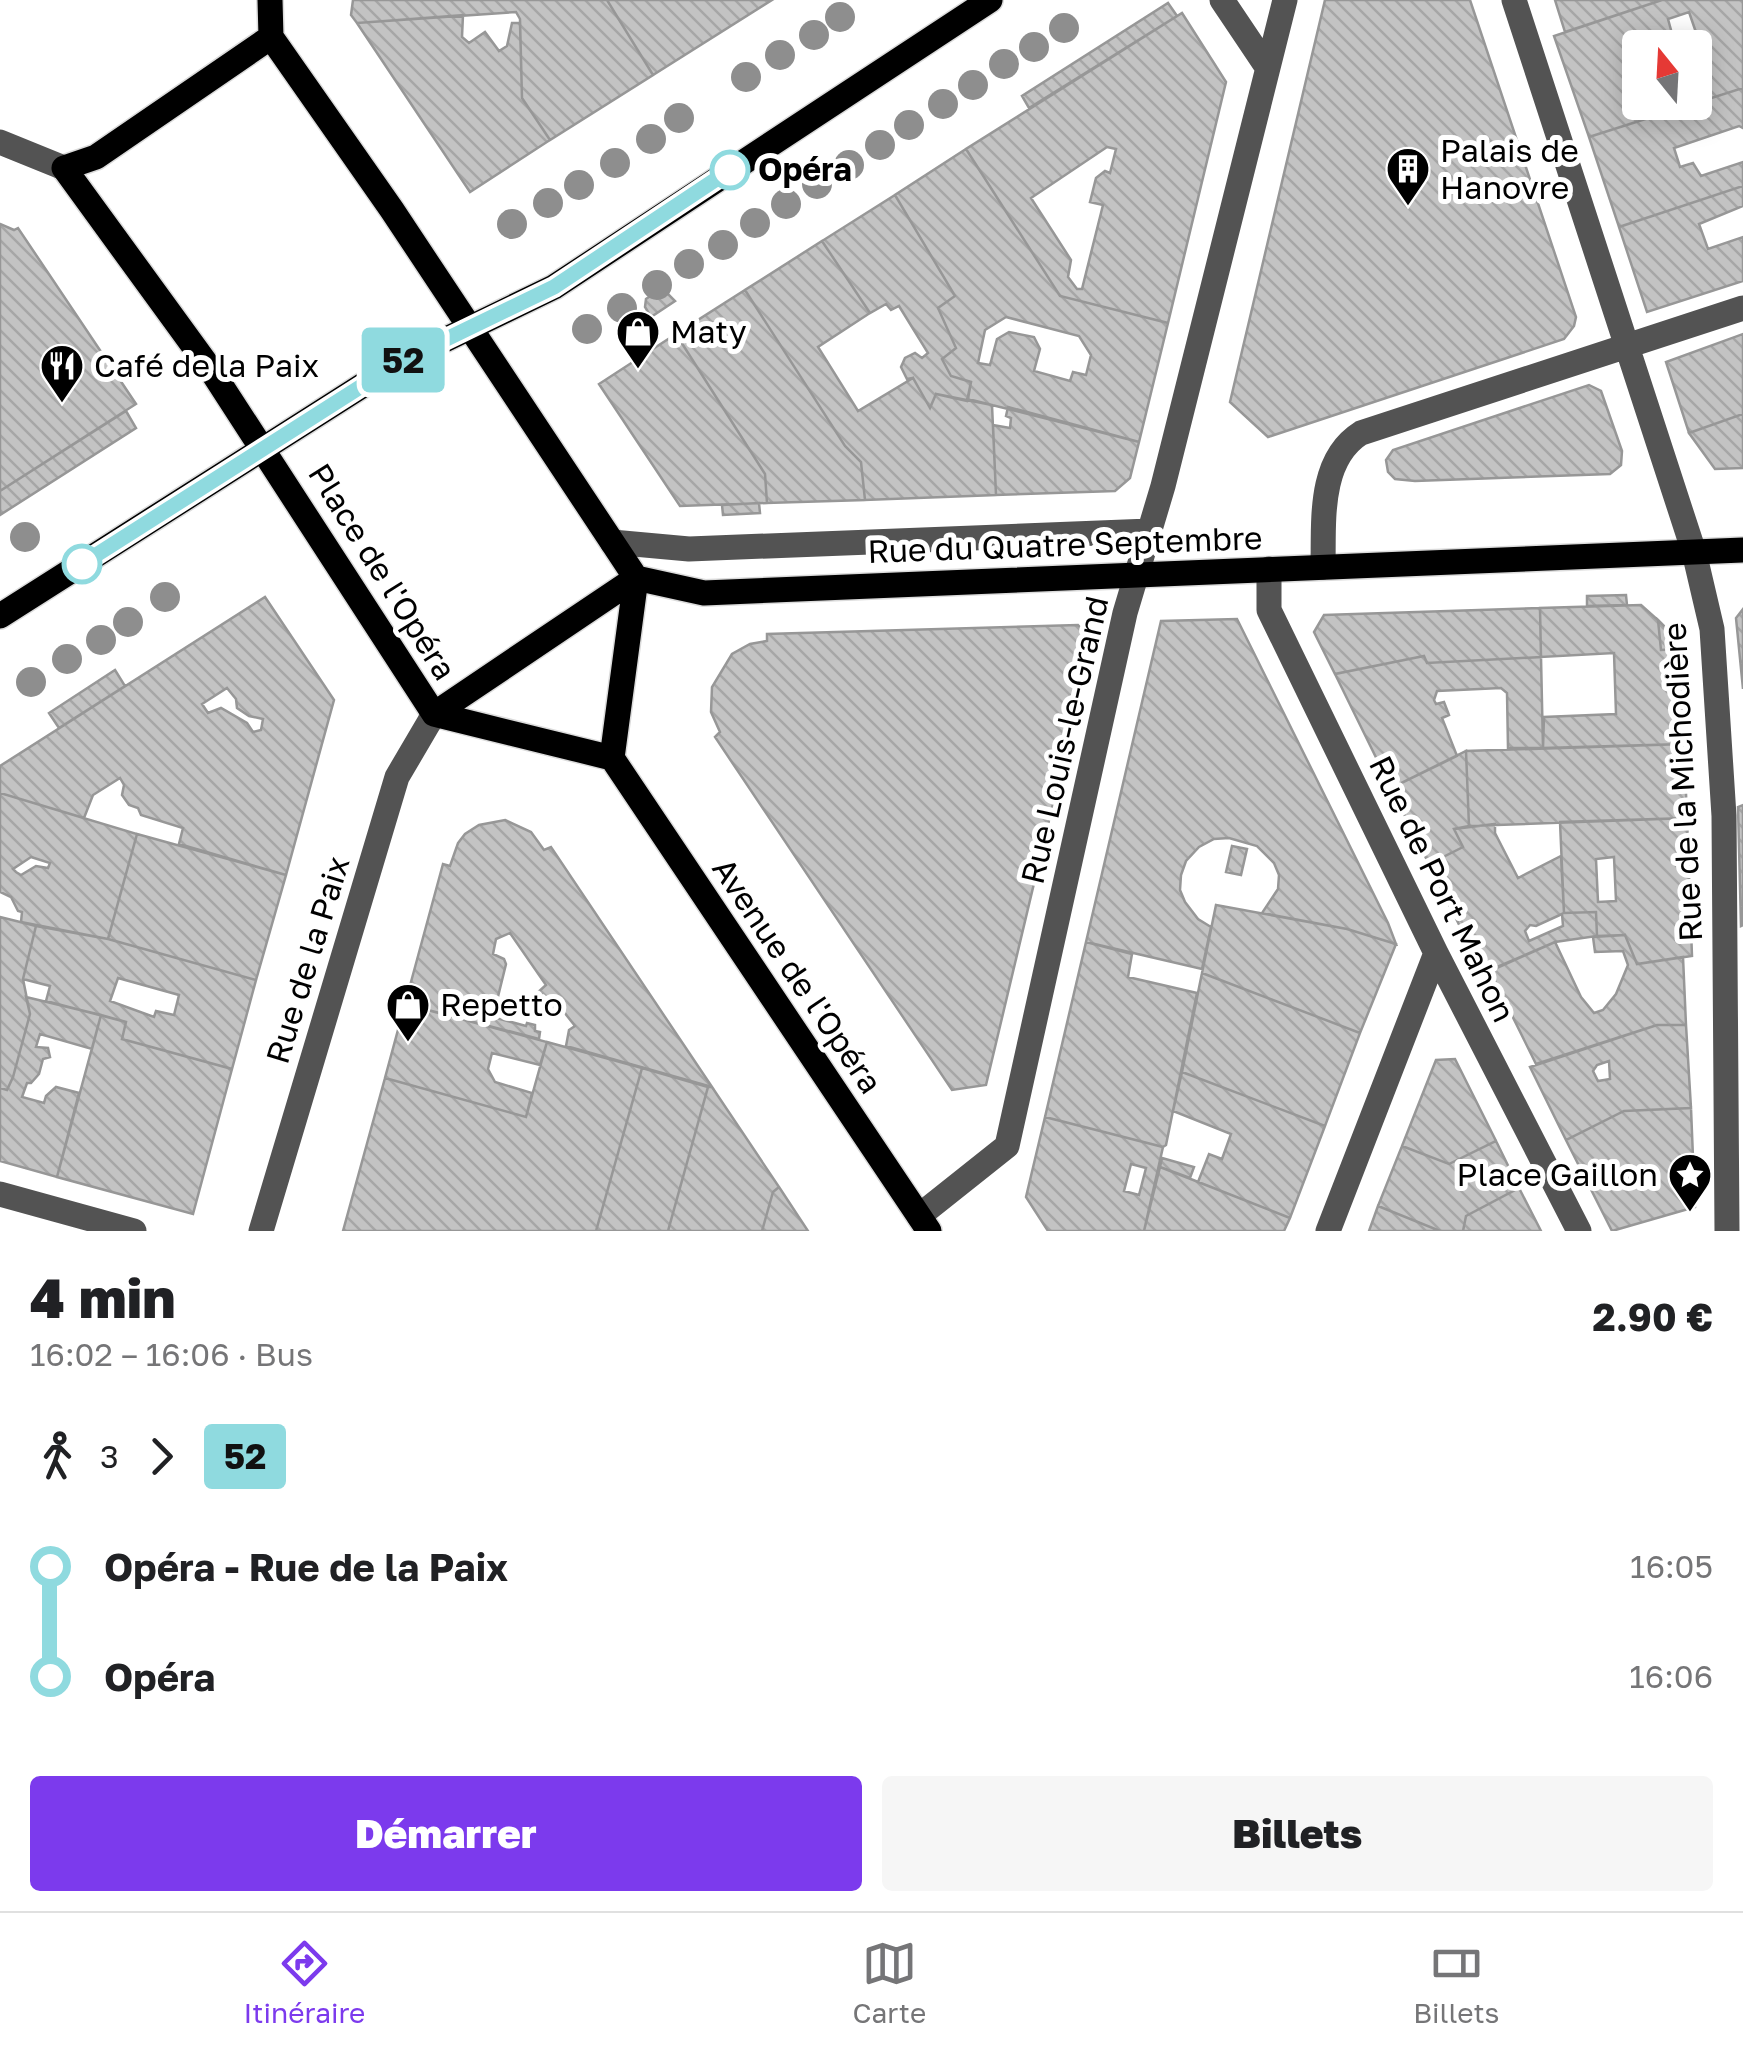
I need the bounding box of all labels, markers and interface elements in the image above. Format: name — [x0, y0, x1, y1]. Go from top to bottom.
north arrow — [1622, 30, 1712, 120]
map controls — [1622, 30, 1712, 120]
place label: Palais de Hanovre — [1440, 131, 1579, 206]
building icon: Palais de Hanovre — [1385, 146, 1431, 207]
place label: Opéra — [758, 150, 852, 188]
marker: Opéra — [711, 151, 749, 189]
shop icon: Maty — [615, 309, 661, 370]
place label: Maty — [670, 312, 747, 350]
line badge: 52 — [358, 328, 448, 392]
text: 52 — [382, 339, 424, 381]
restaurant icon: Café de la Paix — [39, 343, 85, 404]
place label: Café de la Paix — [94, 346, 319, 384]
street label: Place de l'Opéra — [301, 456, 465, 687]
street label: Rue du Quatre Septembre — [867, 518, 1263, 570]
unlabelled marker — [63, 545, 101, 583]
street label: Rue Louis-le-Grand — [1012, 592, 1116, 887]
street label: Rue de la Michodière — [1655, 621, 1709, 943]
street label: Rue de Port Mahon — [1362, 749, 1524, 1028]
street label: Avenue de l'Opéra — [705, 851, 891, 1100]
street label: Rue de la Paix — [258, 852, 357, 1068]
shop icon: Repetto — [385, 982, 431, 1043]
place label: Repetto — [440, 985, 563, 1023]
place icon: Place Gaillon — [1667, 1152, 1713, 1213]
place label: Place Gaillon — [1456, 1155, 1658, 1193]
text: 4 min — [30, 1264, 176, 1330]
text: 2.90 € — [1593, 1294, 1713, 1339]
text: 16:02 – 16:06 · Bus — [30, 1335, 313, 1373]
icon: walk — [30, 1429, 85, 1484]
icon: forward — [134, 1429, 189, 1484]
text: 52 — [224, 1435, 266, 1477]
text: 3 — [100, 1437, 119, 1475]
text: Opéra - Rue de la Paix — [104, 1544, 508, 1589]
text: 16:05 — [1630, 1547, 1713, 1585]
text: Opéra — [104, 1654, 215, 1699]
text: 16:06 — [1629, 1657, 1713, 1695]
button: Démarrer — [30, 1776, 862, 1891]
button: Billets — [882, 1776, 1713, 1891]
tab: Itinéraire — [244, 1936, 365, 2029]
tab: Carte — [852, 1936, 926, 2029]
tab: Billets — [1413, 1936, 1499, 2029]

